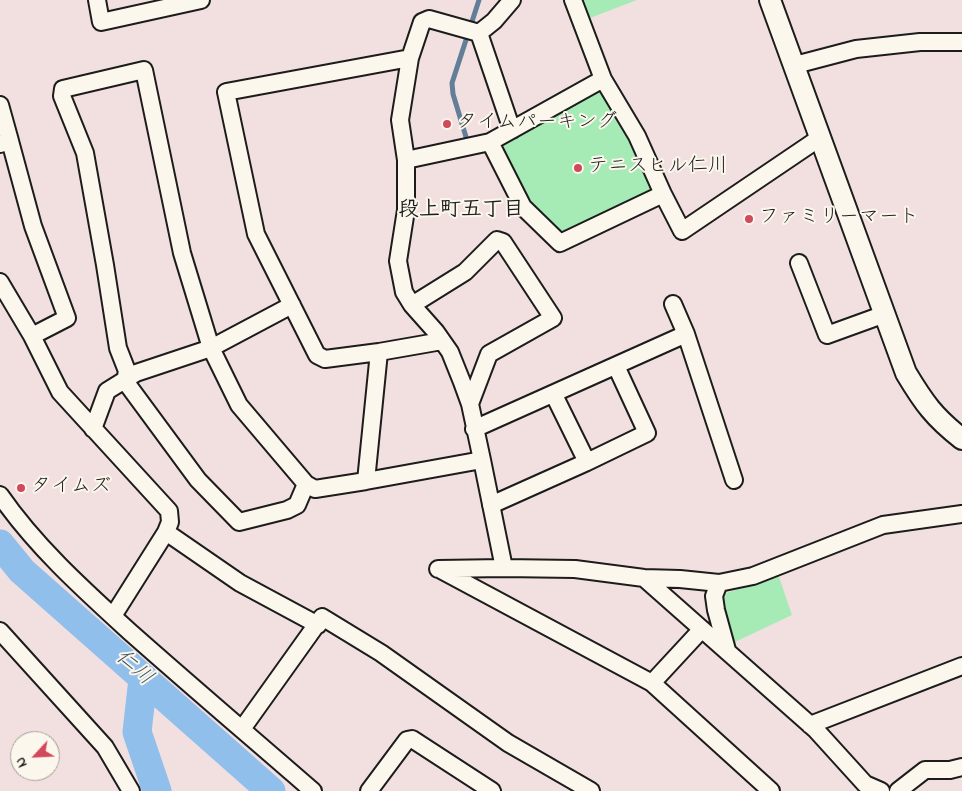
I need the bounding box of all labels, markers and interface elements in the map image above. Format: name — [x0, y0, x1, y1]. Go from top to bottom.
place label: タイムパーキング — [457, 112, 617, 136]
marker: タイムパーキング — [441, 118, 453, 130]
place label: テニスヒル仁川 — [588, 156, 728, 180]
marker: テニスヒル仁川 — [572, 162, 584, 174]
district label: 段上町五丁目 — [398, 199, 524, 225]
place label: ファミリーマート — [759, 207, 919, 231]
marker: ファミリーマート — [743, 213, 755, 225]
place label: タイムズ — [31, 476, 111, 500]
marker: タイムズ — [15, 482, 27, 494]
water label: 仁川 — [109, 646, 157, 692]
north arrow — [10, 731, 60, 781]
text: N — [10, 753, 33, 771]

